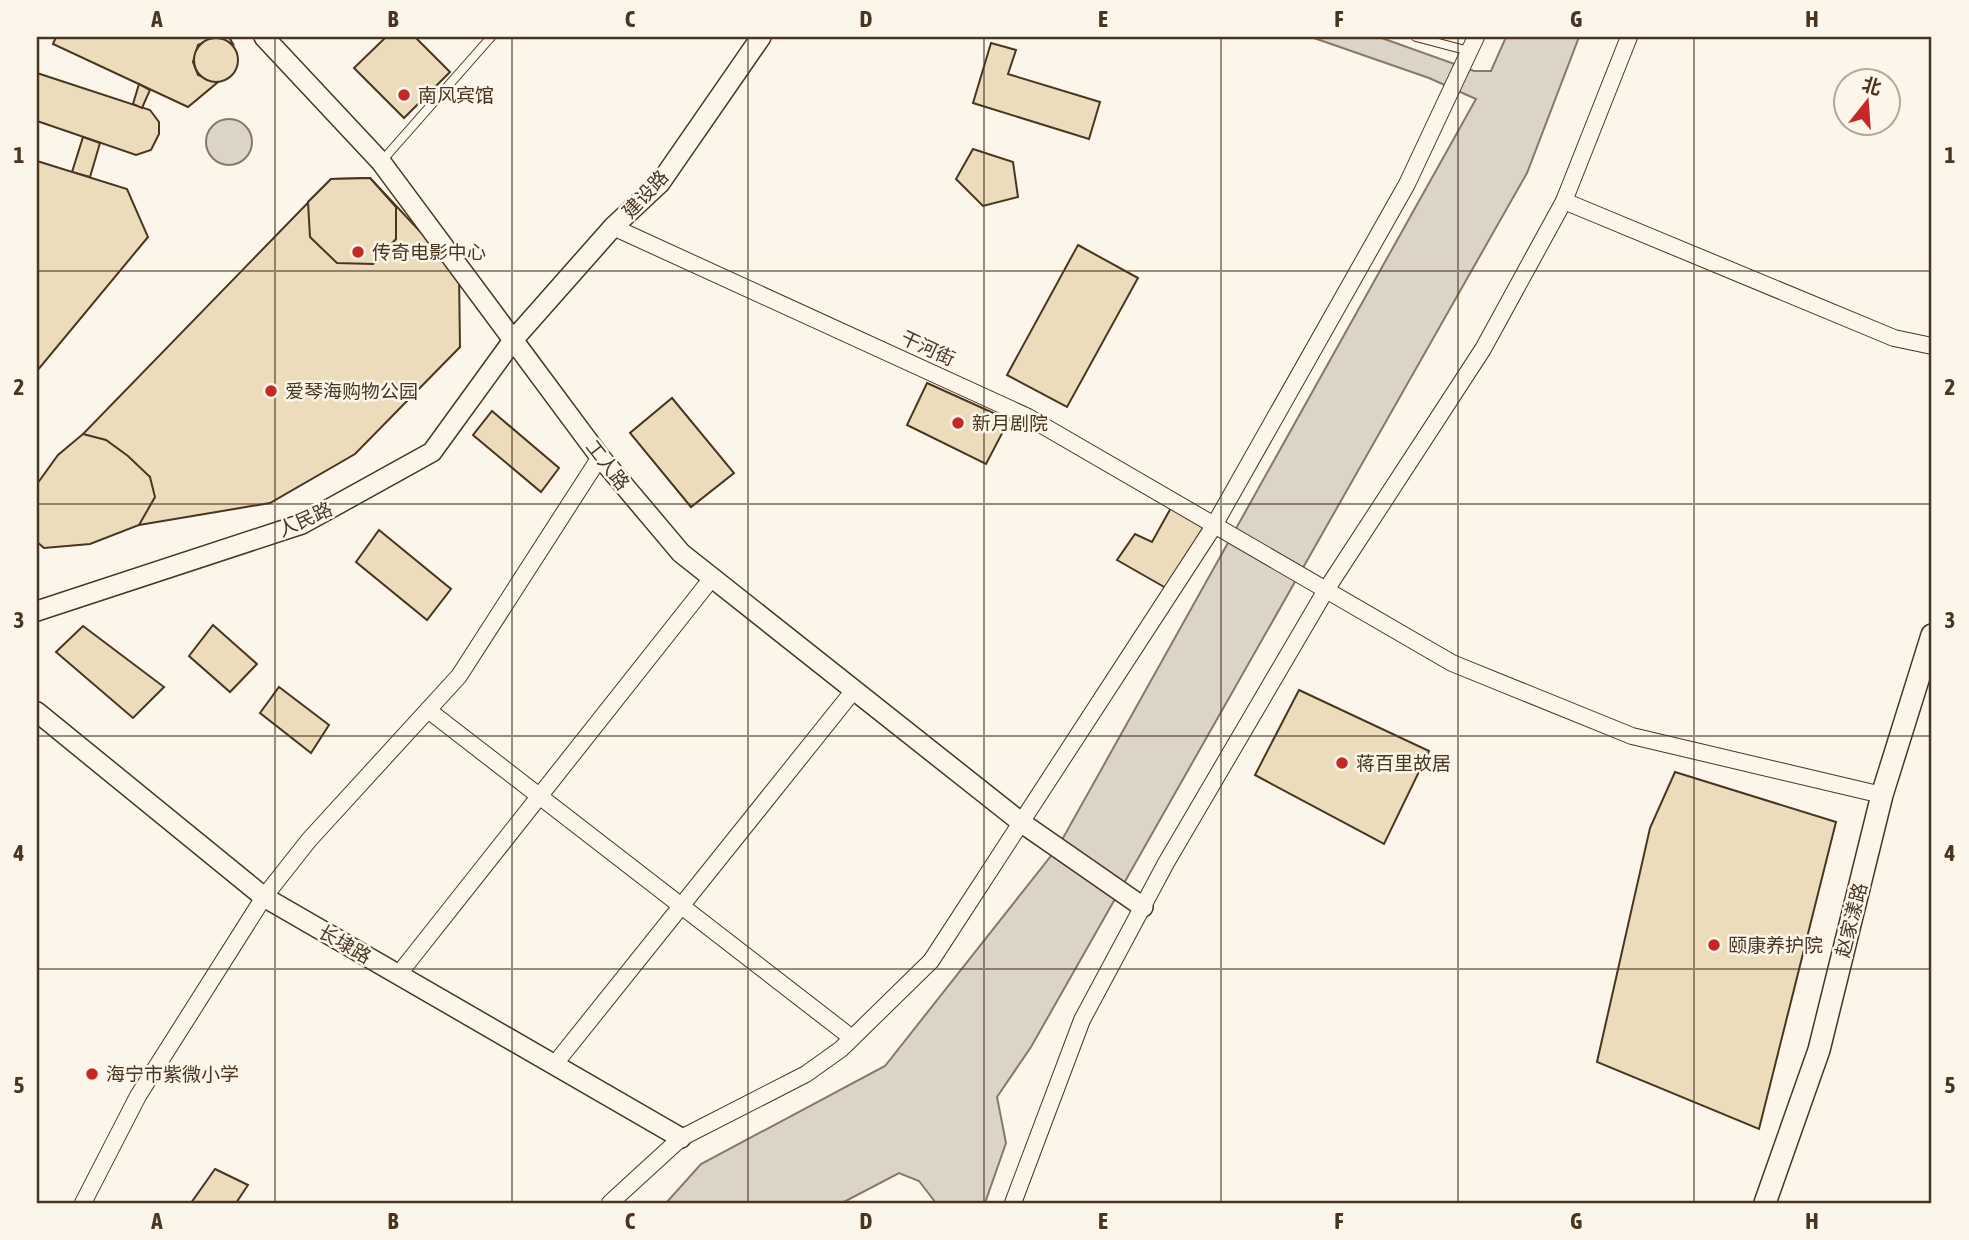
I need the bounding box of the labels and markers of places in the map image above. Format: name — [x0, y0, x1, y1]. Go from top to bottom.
place label: 南风宾馆 — [418, 84, 494, 106]
marker: 南风宾馆 — [396, 87, 412, 103]
place label: 传奇电影中心 — [372, 241, 486, 263]
marker: 传奇电影中心 — [350, 244, 366, 260]
place label: 爱琴海购物公园 — [285, 380, 418, 402]
marker: 爱琴海购物公园 — [263, 383, 279, 399]
place label: 新月剧院 — [972, 412, 1048, 434]
marker: 新月剧院 — [950, 415, 966, 431]
place label: 蒋百里故居 — [1356, 752, 1451, 774]
marker: 蒋百里故居 — [1334, 755, 1350, 771]
place label: 颐康养护院 — [1728, 934, 1823, 956]
marker: 颐康养护院 — [1706, 937, 1722, 953]
place label: 海宁市紫微小学 — [106, 1063, 239, 1085]
marker: 海宁市紫微小学 — [84, 1066, 100, 1082]

